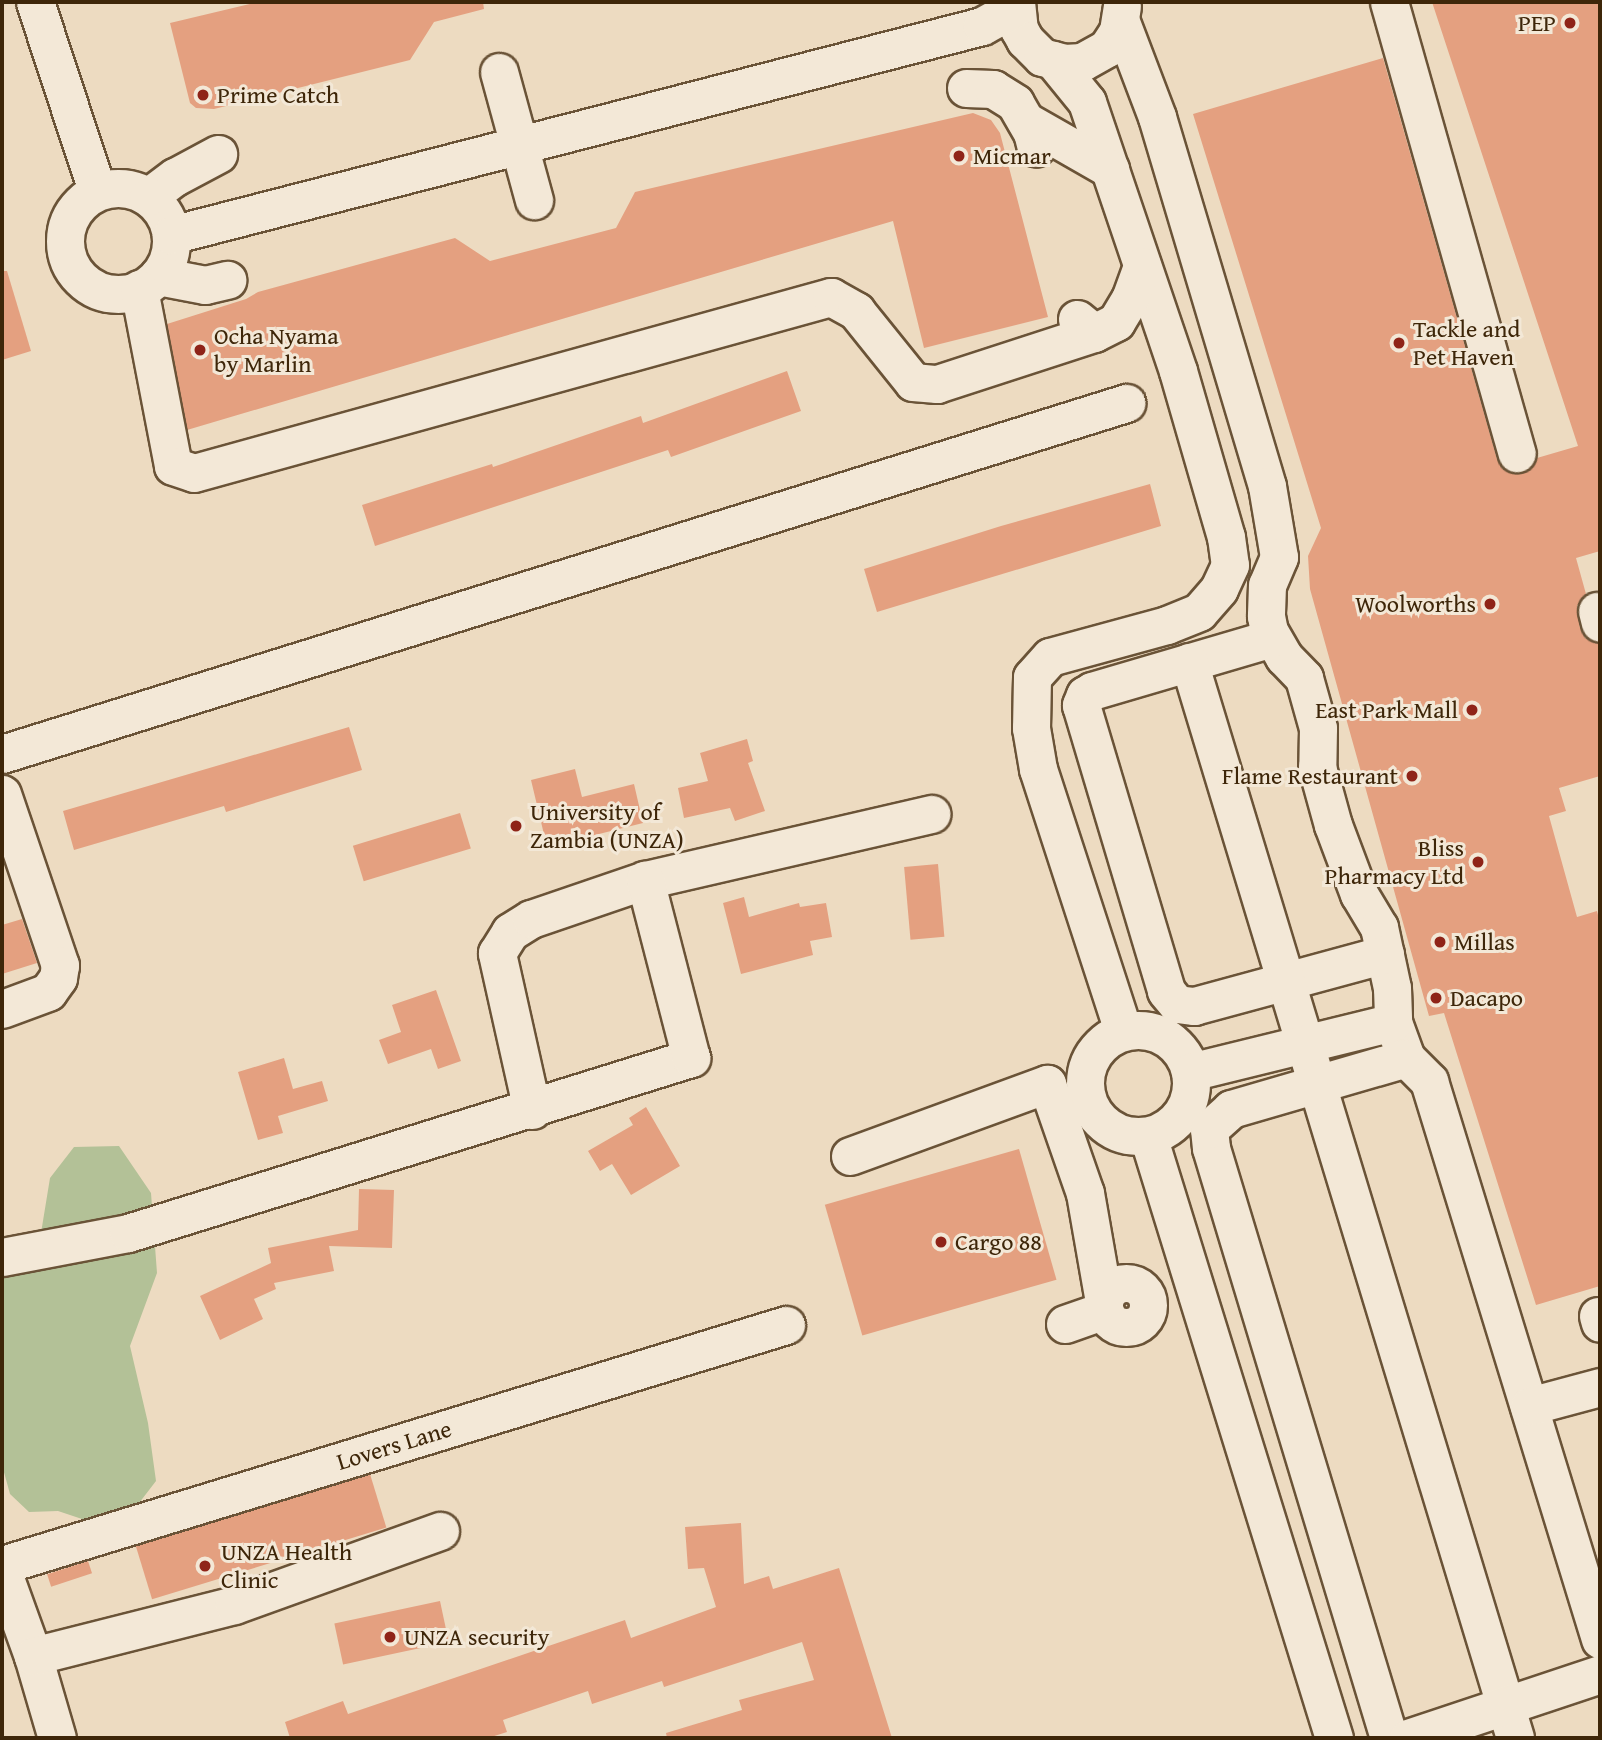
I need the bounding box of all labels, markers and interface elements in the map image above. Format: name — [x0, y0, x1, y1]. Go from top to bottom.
place label: PEP — [1518, 9, 1556, 37]
marker: PEP — [1562, 15, 1578, 31]
place label: Prime Catch — [217, 81, 339, 109]
marker: Prime Catch — [195, 87, 211, 103]
place label: Micmar — [973, 142, 1051, 170]
marker: Micmar — [951, 148, 967, 164]
place label: Tackle and Pet Haven — [1413, 315, 1520, 371]
place label: Ocha Nyama by Marlin — [214, 322, 339, 378]
marker: Tackle and Pet Haven — [1391, 335, 1407, 351]
marker: Ocha Nyama by Marlin — [192, 342, 208, 358]
place label: Woolworths — [1355, 590, 1476, 618]
marker: Woolworths — [1482, 596, 1498, 612]
place label: East Park Mall — [1315, 696, 1458, 724]
marker: East Park Mall — [1464, 702, 1480, 718]
place label: Flame Restaurant — [1222, 762, 1398, 790]
marker: Flame Restaurant — [1404, 768, 1420, 784]
place label: University of Zambia (UNZA) — [530, 798, 684, 854]
marker: University of Zambia (UNZA) — [508, 818, 524, 834]
place label: Bliss Pharmacy Ltd — [1325, 834, 1464, 890]
marker: Bliss Pharmacy Ltd — [1470, 854, 1486, 870]
place label: Millas — [1454, 928, 1515, 956]
marker: Millas — [1432, 934, 1448, 950]
place label: Dacapo — [1450, 984, 1523, 1012]
marker: Dacapo — [1428, 990, 1444, 1006]
place label: Cargo 88 — [955, 1228, 1042, 1256]
marker: Cargo 88 — [933, 1234, 949, 1250]
street label: Lovers Lane — [333, 1414, 455, 1476]
place label: UNZA Health Clinic — [221, 1538, 352, 1594]
marker: UNZA Health Clinic — [195, 1556, 215, 1576]
place label: UNZA security — [404, 1623, 550, 1651]
marker: UNZA security — [382, 1629, 398, 1645]

